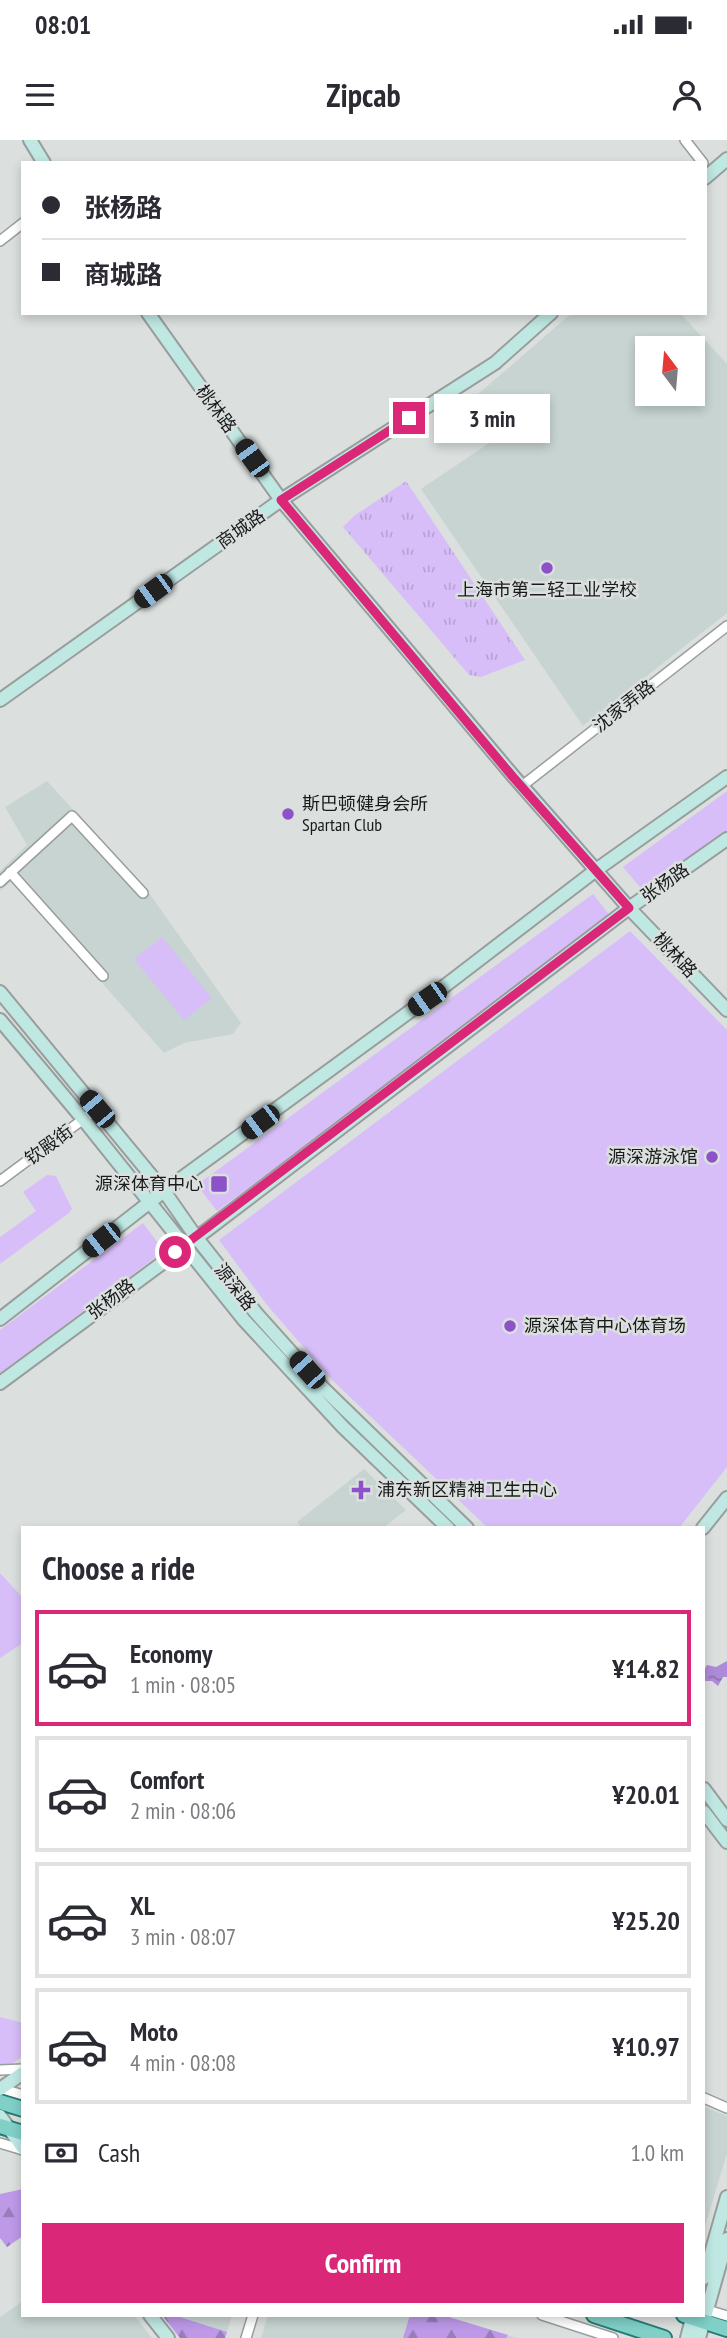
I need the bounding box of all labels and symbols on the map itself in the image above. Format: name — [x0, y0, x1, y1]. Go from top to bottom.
north arrow — [635, 336, 705, 406]
street label: 桃林路 — [191, 380, 242, 437]
callout: 3 min — [434, 394, 549, 442]
route end — [393, 402, 425, 434]
car — [232, 435, 273, 481]
street label: 商城路 — [212, 504, 269, 553]
marker: 上海市第二轻工业学校 — [539, 560, 555, 576]
car — [130, 570, 177, 612]
place label: 上海市第二轻工业学校 — [457, 578, 637, 601]
street label: 沈家弄路 — [588, 674, 659, 737]
place label: 斯巴顿健身会所 Spartan Club — [302, 792, 428, 836]
marker: 斯巴顿健身会所 Spartan Club — [280, 806, 296, 822]
street label: 张杨路 — [636, 858, 693, 907]
street label: 桃林路 — [649, 927, 702, 982]
car — [404, 978, 451, 1020]
car — [76, 1086, 119, 1132]
car — [237, 1101, 284, 1143]
street label: 钦殿街 — [20, 1119, 77, 1170]
place label: 源深游泳馆 — [608, 1145, 698, 1168]
marker: 源深游泳馆 — [704, 1149, 720, 1165]
place label: 源深体育中心 — [95, 1172, 203, 1195]
marker: 源深体育中心 — [209, 1174, 229, 1194]
car — [78, 1219, 125, 1261]
route start — [159, 1236, 191, 1268]
street label: 源深路 — [210, 1258, 261, 1315]
street label: 张杨路 — [82, 1273, 139, 1324]
place label: 源深体育中心体育场 — [524, 1314, 686, 1337]
marker: 源深体育中心体育场 — [502, 1318, 518, 1334]
car — [286, 1347, 329, 1393]
place label: 浦东新区精神卫生中心 — [377, 1478, 557, 1501]
marker: 浦东新区精神卫生中心 — [351, 1480, 371, 1500]

